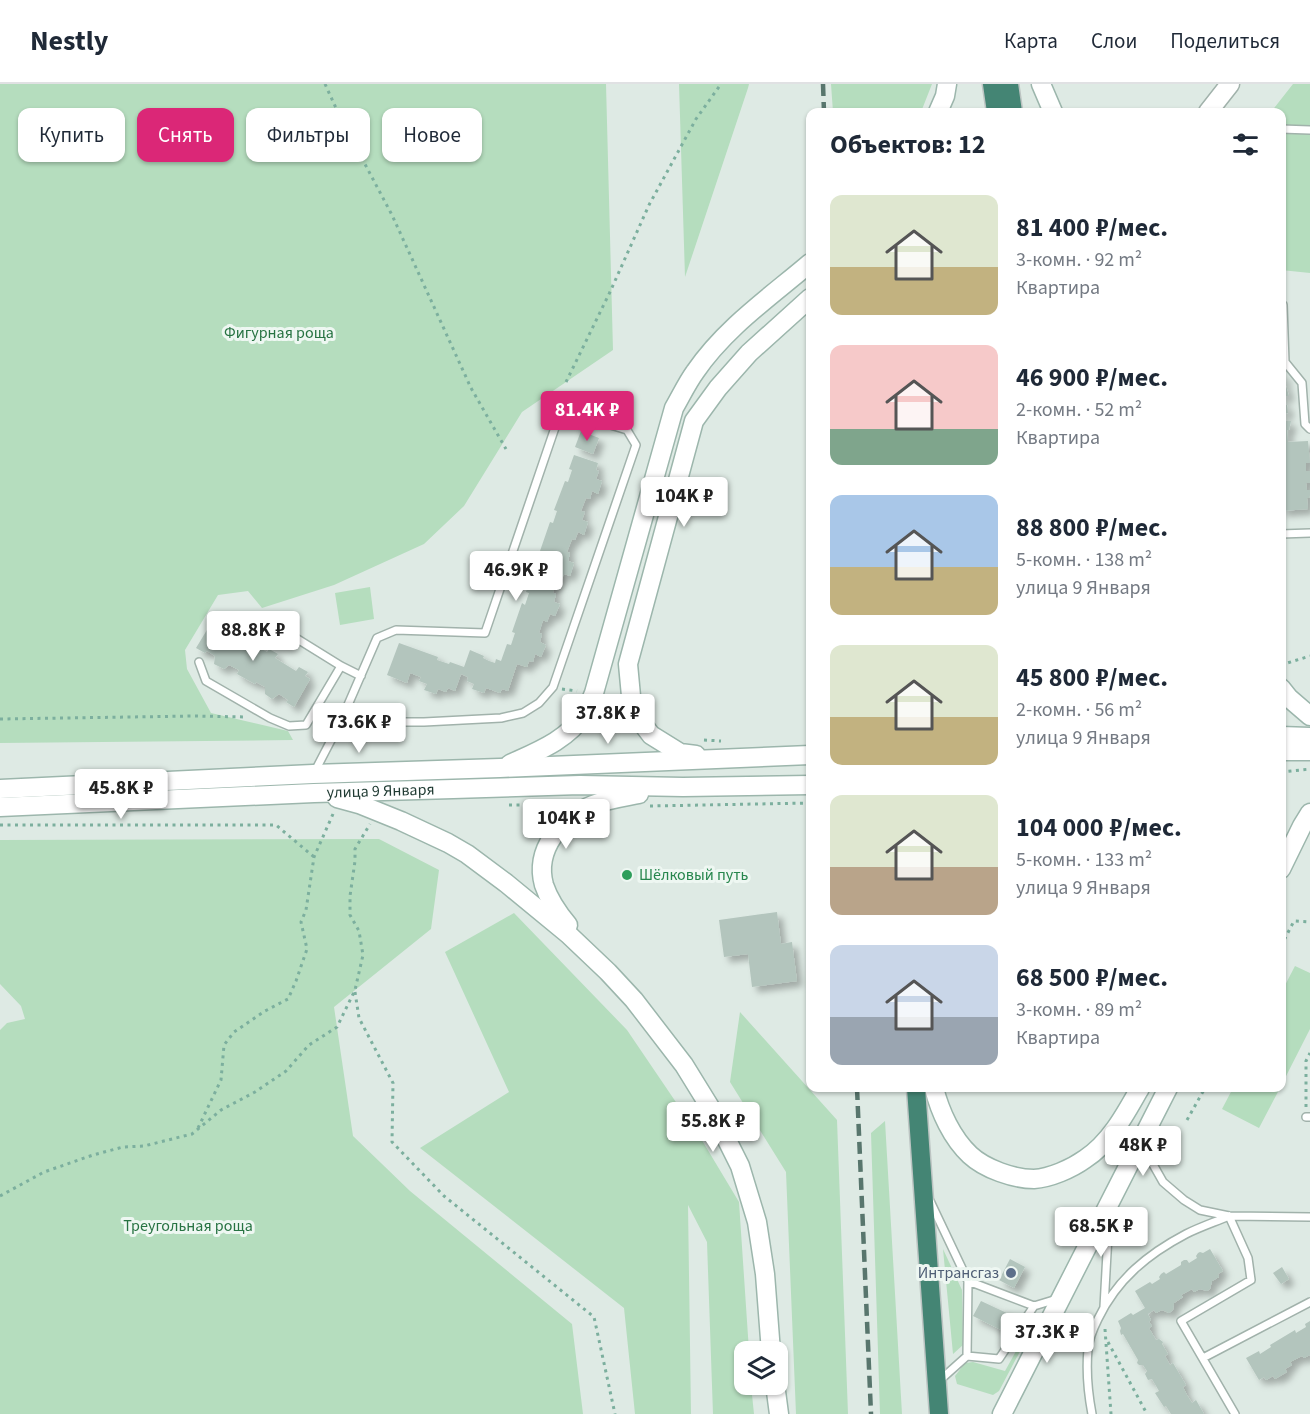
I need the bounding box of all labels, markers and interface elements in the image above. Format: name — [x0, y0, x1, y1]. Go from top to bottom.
text: Nestly — [30, 21, 108, 61]
text: Карта — [1004, 26, 1058, 56]
text: Слои — [1091, 26, 1137, 56]
text: Поделиться — [1170, 26, 1280, 56]
chip: Купить — [18, 108, 125, 162]
chip: Снять — [137, 108, 234, 162]
chip: Фильтры — [246, 108, 370, 162]
chip: Новое — [382, 108, 482, 162]
text: Объектов: 12 — [830, 126, 986, 163]
icon: filters — [1229, 128, 1262, 161]
text: 81 400 ₽/мес. — [1016, 209, 1168, 246]
icon: home — [878, 219, 950, 291]
text: 3-комн. · 92 m² — [1016, 246, 1142, 274]
text: Квартира — [1016, 274, 1100, 302]
park label: Фигурная роща — [224, 322, 334, 344]
text: 46 900 ₽/мес. — [1016, 359, 1168, 396]
icon: home — [878, 369, 950, 441]
pin: 81.4K ₽ — [532, 391, 642, 442]
text: 81.4K ₽ — [555, 396, 619, 424]
text: 2-комн. · 52 m² — [1016, 396, 1142, 424]
text: Квартира — [1016, 424, 1100, 452]
pin: 104K ₽ — [635, 477, 733, 528]
text: 104K ₽ — [655, 482, 713, 510]
text: 88 800 ₽/мес. — [1016, 509, 1168, 546]
icon: home — [878, 519, 950, 591]
text: 5-комн. · 138 m² — [1016, 546, 1152, 574]
pin: 46.9K ₽ — [461, 551, 571, 602]
text: 46.9K ₽ — [484, 556, 548, 584]
text: улица 9 Января — [1016, 574, 1151, 602]
pin: 88.8K ₽ — [198, 611, 308, 662]
text: 88.8K ₽ — [221, 616, 285, 644]
text: 45 800 ₽/мес. — [1016, 659, 1168, 696]
icon: home — [878, 669, 950, 741]
pin: 37.8K ₽ — [553, 694, 663, 745]
text: 2-комн. · 56 m² — [1016, 696, 1142, 724]
text: 37.8K ₽ — [576, 699, 640, 727]
pin: 73.6K ₽ — [304, 703, 414, 754]
text: 73.6K ₽ — [327, 708, 391, 736]
text: улица 9 Января — [1016, 724, 1151, 752]
pin: 45.8K ₽ — [66, 769, 176, 820]
text: 45.8K ₽ — [89, 774, 153, 802]
street label: улица 9 Января — [326, 779, 435, 804]
pin: 104K ₽ — [517, 799, 615, 850]
text: 104K ₽ — [537, 804, 595, 832]
text: 104 000 ₽/мес. — [1016, 809, 1182, 846]
icon: home — [878, 819, 950, 891]
text: 5-комн. · 133 m² — [1016, 846, 1152, 874]
place label: Шёлковый путь — [639, 864, 749, 886]
marker: Шёлковый путь — [620, 868, 634, 882]
text: улица 9 Января — [1016, 874, 1151, 902]
text: 68 500 ₽/мес. — [1016, 959, 1168, 996]
icon: home — [878, 969, 950, 1041]
text: 3-комн. · 89 m² — [1016, 996, 1142, 1024]
text: Квартира — [1016, 1024, 1100, 1052]
pin: 55.8K ₽ — [658, 1102, 768, 1153]
text: 55.8K ₽ — [681, 1107, 745, 1135]
pin: 48K ₽ — [1101, 1126, 1185, 1177]
text: 48K ₽ — [1119, 1131, 1167, 1159]
pin: 68.5K ₽ — [1046, 1207, 1156, 1258]
text: 68.5K ₽ — [1069, 1212, 1133, 1240]
park label: Треугольная роща — [123, 1215, 253, 1237]
place label: Интрансгаз — [918, 1262, 999, 1284]
marker: Интрансгаз — [1004, 1266, 1018, 1280]
pin: 37.3K ₽ — [992, 1313, 1102, 1364]
text: 37.3K ₽ — [1015, 1318, 1079, 1346]
map controls — [734, 1341, 788, 1395]
button: layers — [734, 1341, 788, 1395]

